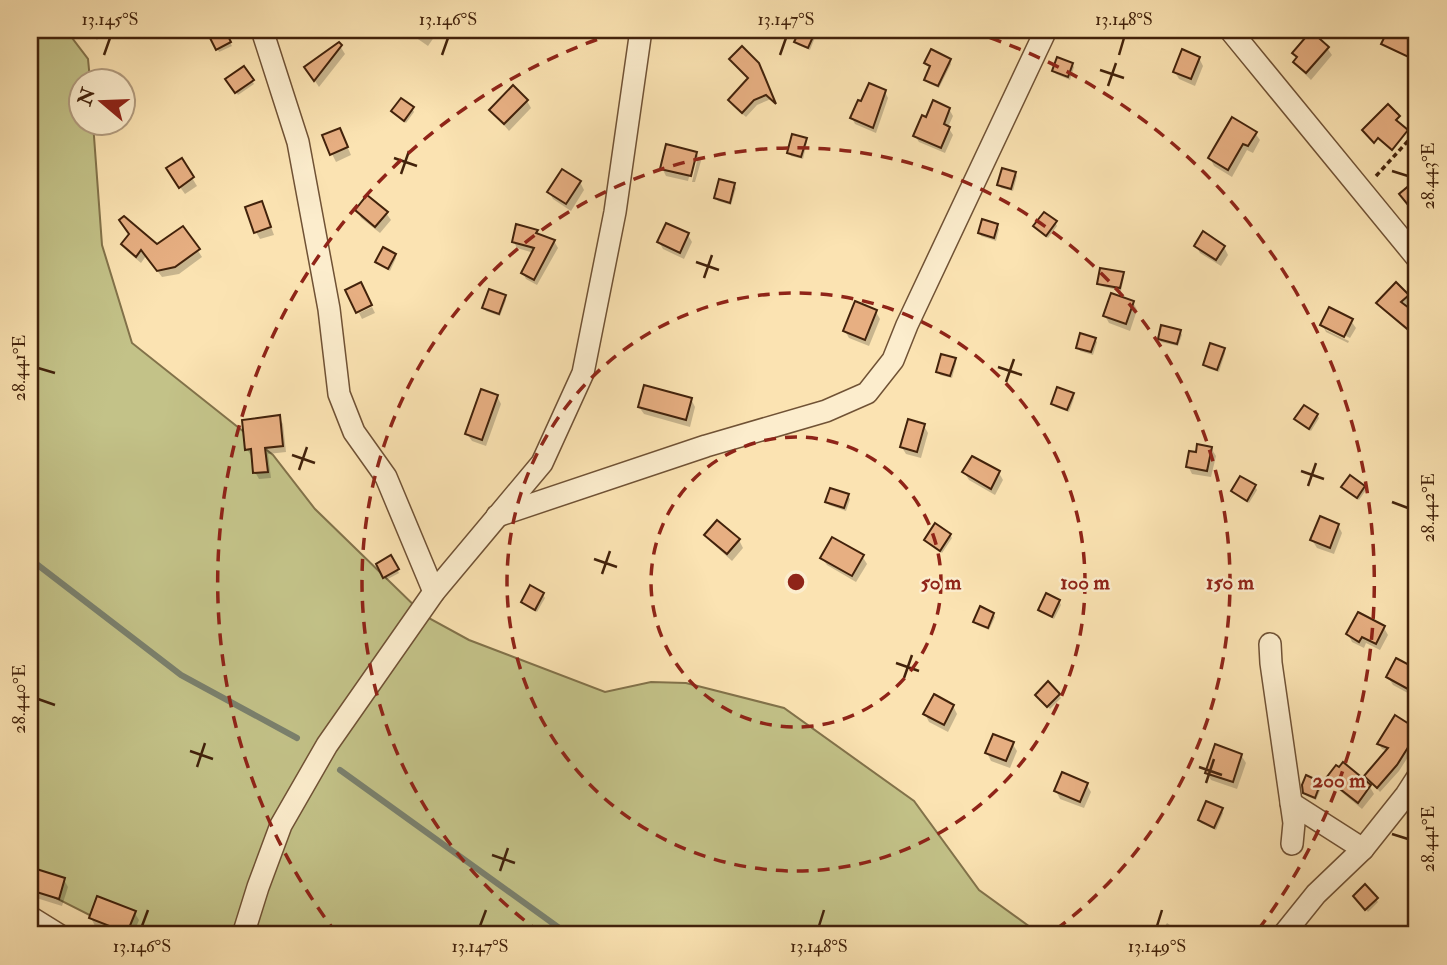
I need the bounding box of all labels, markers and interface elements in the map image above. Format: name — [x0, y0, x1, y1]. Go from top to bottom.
text: 13.145°S — [81, 8, 139, 31]
text: 13.146°S — [419, 8, 477, 31]
text: 13.147°S — [757, 8, 815, 31]
text: 13.148°S — [1095, 8, 1153, 31]
north arrow — [66, 66, 136, 136]
text: N — [72, 84, 101, 110]
text: 28.443°E — [1417, 142, 1440, 209]
text: 28.441°E — [8, 335, 31, 401]
text: 28.442°E — [1417, 473, 1440, 543]
text: 50 m — [921, 569, 962, 596]
text: 100 m — [1060, 569, 1111, 596]
text: 150 m — [1206, 569, 1255, 596]
centre of rings — [784, 570, 808, 594]
text: 28.440°E — [8, 664, 31, 734]
text: 200 m — [1313, 767, 1366, 794]
text: 28.441°E — [1417, 806, 1440, 872]
text: 13.146°S — [113, 935, 171, 958]
text: 13.147°S — [451, 935, 509, 958]
text: 13.148°S — [790, 935, 848, 958]
text: 13.149°S — [1128, 935, 1186, 958]

